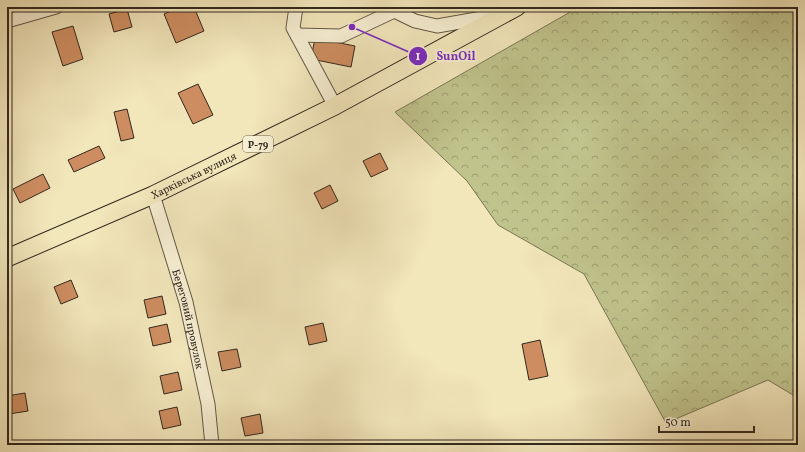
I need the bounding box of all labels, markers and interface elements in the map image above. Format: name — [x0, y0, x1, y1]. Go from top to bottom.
callout: SunOil — [408, 44, 483, 68]
text: 1 — [416, 49, 421, 65]
text: SunOil — [436, 49, 476, 65]
road number: Р-79 — [243, 136, 273, 152]
street label: Харківська вулиця — [149, 149, 240, 204]
street label: Береговий провулок — [167, 268, 206, 371]
scale bar — [659, 408, 754, 434]
text: 50 m — [665, 415, 691, 431]

